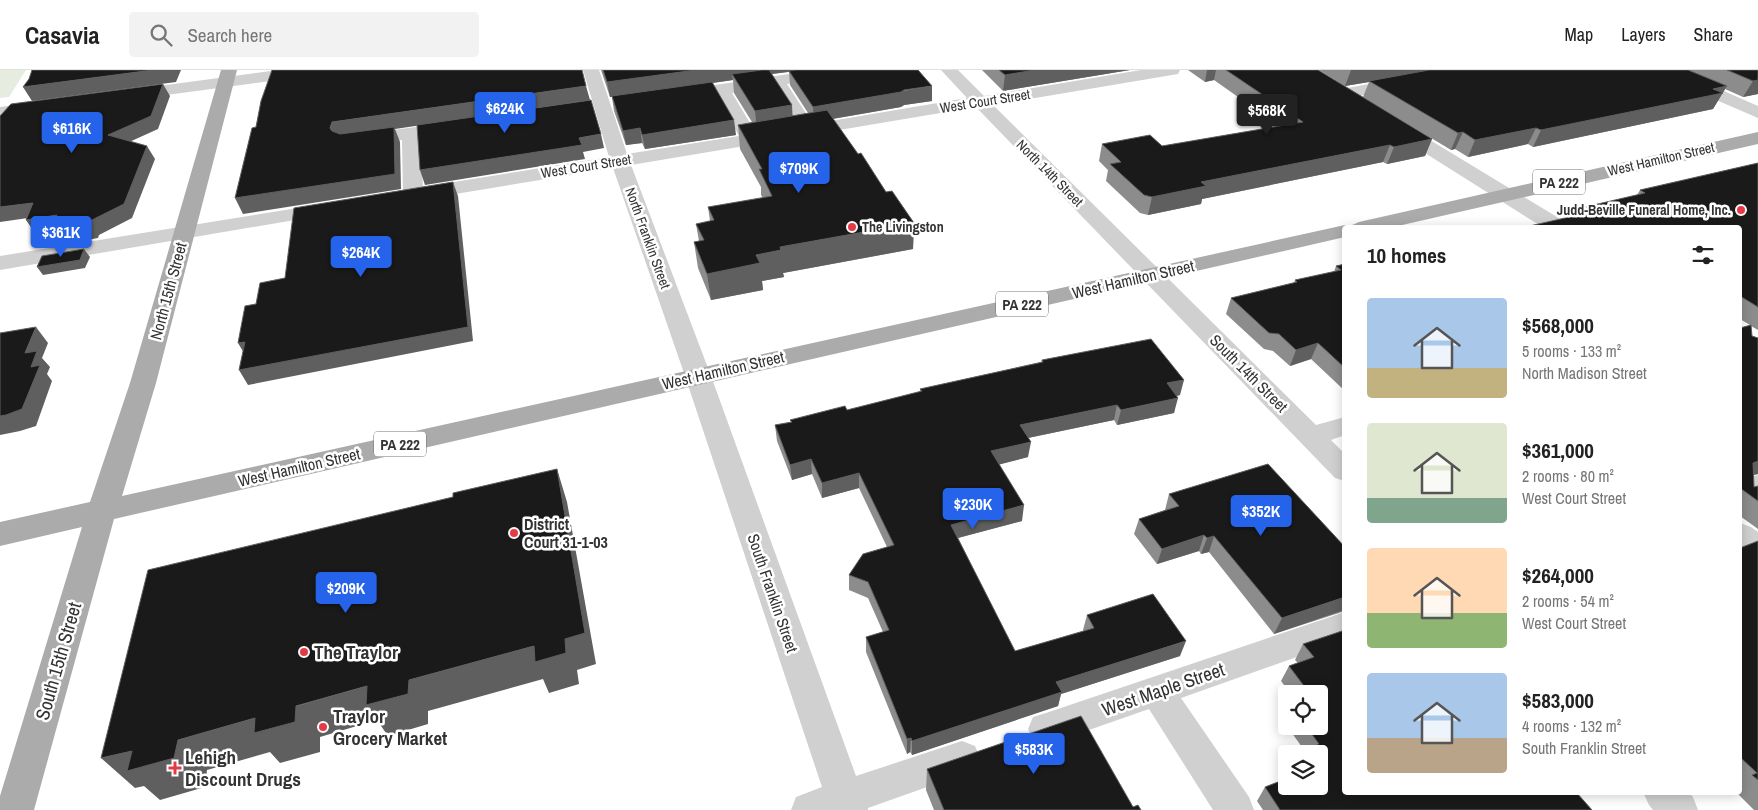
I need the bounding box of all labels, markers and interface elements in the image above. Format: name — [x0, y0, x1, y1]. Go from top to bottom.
search box — [129, 12, 479, 57]
text: Casavia — [25, 19, 99, 51]
icon: search — [147, 21, 175, 49]
text: Search here — [187, 22, 272, 48]
text: Map — [1565, 22, 1593, 47]
text: Layers — [1621, 22, 1666, 47]
text: Share — [1694, 22, 1733, 47]
street label: West Court Street — [939, 85, 1031, 117]
pin: $624K — [470, 92, 540, 134]
pin: $568K — [1232, 93, 1302, 136]
text: $624K — [486, 97, 524, 119]
text: $568K — [1248, 99, 1286, 121]
pin: $616K — [37, 112, 107, 154]
text: $616K — [53, 117, 91, 139]
street label: North 14th Street — [1013, 136, 1087, 210]
street label: West Hamilton Street — [1606, 138, 1716, 180]
street label: West Court Street — [540, 150, 632, 182]
pin: $709K — [764, 152, 834, 194]
text: $709K — [780, 157, 818, 179]
road number: PA 222 — [1533, 170, 1585, 194]
street label: North Franklin Street — [621, 185, 675, 291]
place label: Judd-Beville Funeral Home, Inc. — [1557, 201, 1731, 219]
marker: Judd-Beville Funeral Home, Inc. — [1735, 204, 1747, 216]
pin: $361K — [26, 216, 96, 258]
place label: The Livingston — [862, 218, 944, 236]
text: $361K — [42, 221, 80, 243]
marker: The Livingston — [846, 221, 858, 233]
pin: $264K — [326, 236, 396, 278]
street label: North 15th Street — [144, 240, 192, 342]
text: $264K — [342, 241, 380, 263]
text: 10 homes — [1367, 241, 1446, 270]
icon: filters — [1689, 241, 1717, 269]
street label: West Hamilton Street — [1070, 254, 1196, 304]
road number: PA 222 — [996, 292, 1048, 316]
text: $568,000 — [1522, 311, 1594, 340]
icon: home — [1407, 318, 1467, 378]
street label: South 14th Street — [1205, 329, 1293, 417]
text: 5 rooms · 133 m² — [1522, 340, 1621, 362]
street label: West Hamilton Street — [660, 345, 786, 395]
text: North Madison Street — [1522, 362, 1647, 384]
road number: PA 222 — [374, 432, 426, 456]
text: $361,000 — [1522, 436, 1594, 465]
street label: West Hamilton Street — [236, 442, 362, 492]
icon: home — [1407, 443, 1467, 503]
text: 2 rooms · 80 m² — [1522, 465, 1614, 487]
text: West Court Street — [1522, 487, 1626, 509]
pin: $230K — [938, 488, 1008, 530]
text: $230K — [954, 493, 992, 515]
pin: $352K — [1226, 494, 1296, 537]
text: $352K — [1242, 500, 1280, 522]
place label: District Court 31-1-03 — [524, 513, 608, 553]
marker: District Court 31-1-03 — [508, 527, 520, 539]
street label: South Franklin Street — [742, 531, 804, 656]
text: $264,000 — [1522, 561, 1594, 590]
icon: home — [1407, 568, 1467, 628]
pin: $209K — [311, 572, 381, 614]
text: $209K — [327, 577, 365, 599]
text: 2 rooms · 54 m² — [1522, 590, 1614, 612]
street label: South 15th Street — [29, 598, 87, 723]
text: West Court Street — [1522, 612, 1626, 634]
place label: The Traylor — [314, 639, 398, 665]
marker: The Traylor — [298, 646, 310, 658]
street label: West Maple Street — [1098, 656, 1228, 722]
map controls — [1278, 685, 1328, 795]
button: locate — [1278, 685, 1328, 735]
text: $583,000 — [1522, 686, 1594, 715]
icon: home — [1407, 693, 1467, 753]
place label: Traylor Grocery Market — [333, 703, 447, 751]
text: 4 rooms · 132 m² — [1522, 715, 1621, 737]
marker: Traylor Grocery Market — [317, 721, 329, 733]
pin: $583K — [999, 732, 1069, 775]
text: South Franklin Street — [1522, 737, 1646, 759]
text: $583K — [1015, 738, 1053, 760]
place label: Lehigh Discount Drugs — [185, 744, 301, 792]
button: layers — [1278, 745, 1328, 795]
marker: Lehigh Discount Drugs — [169, 762, 181, 774]

